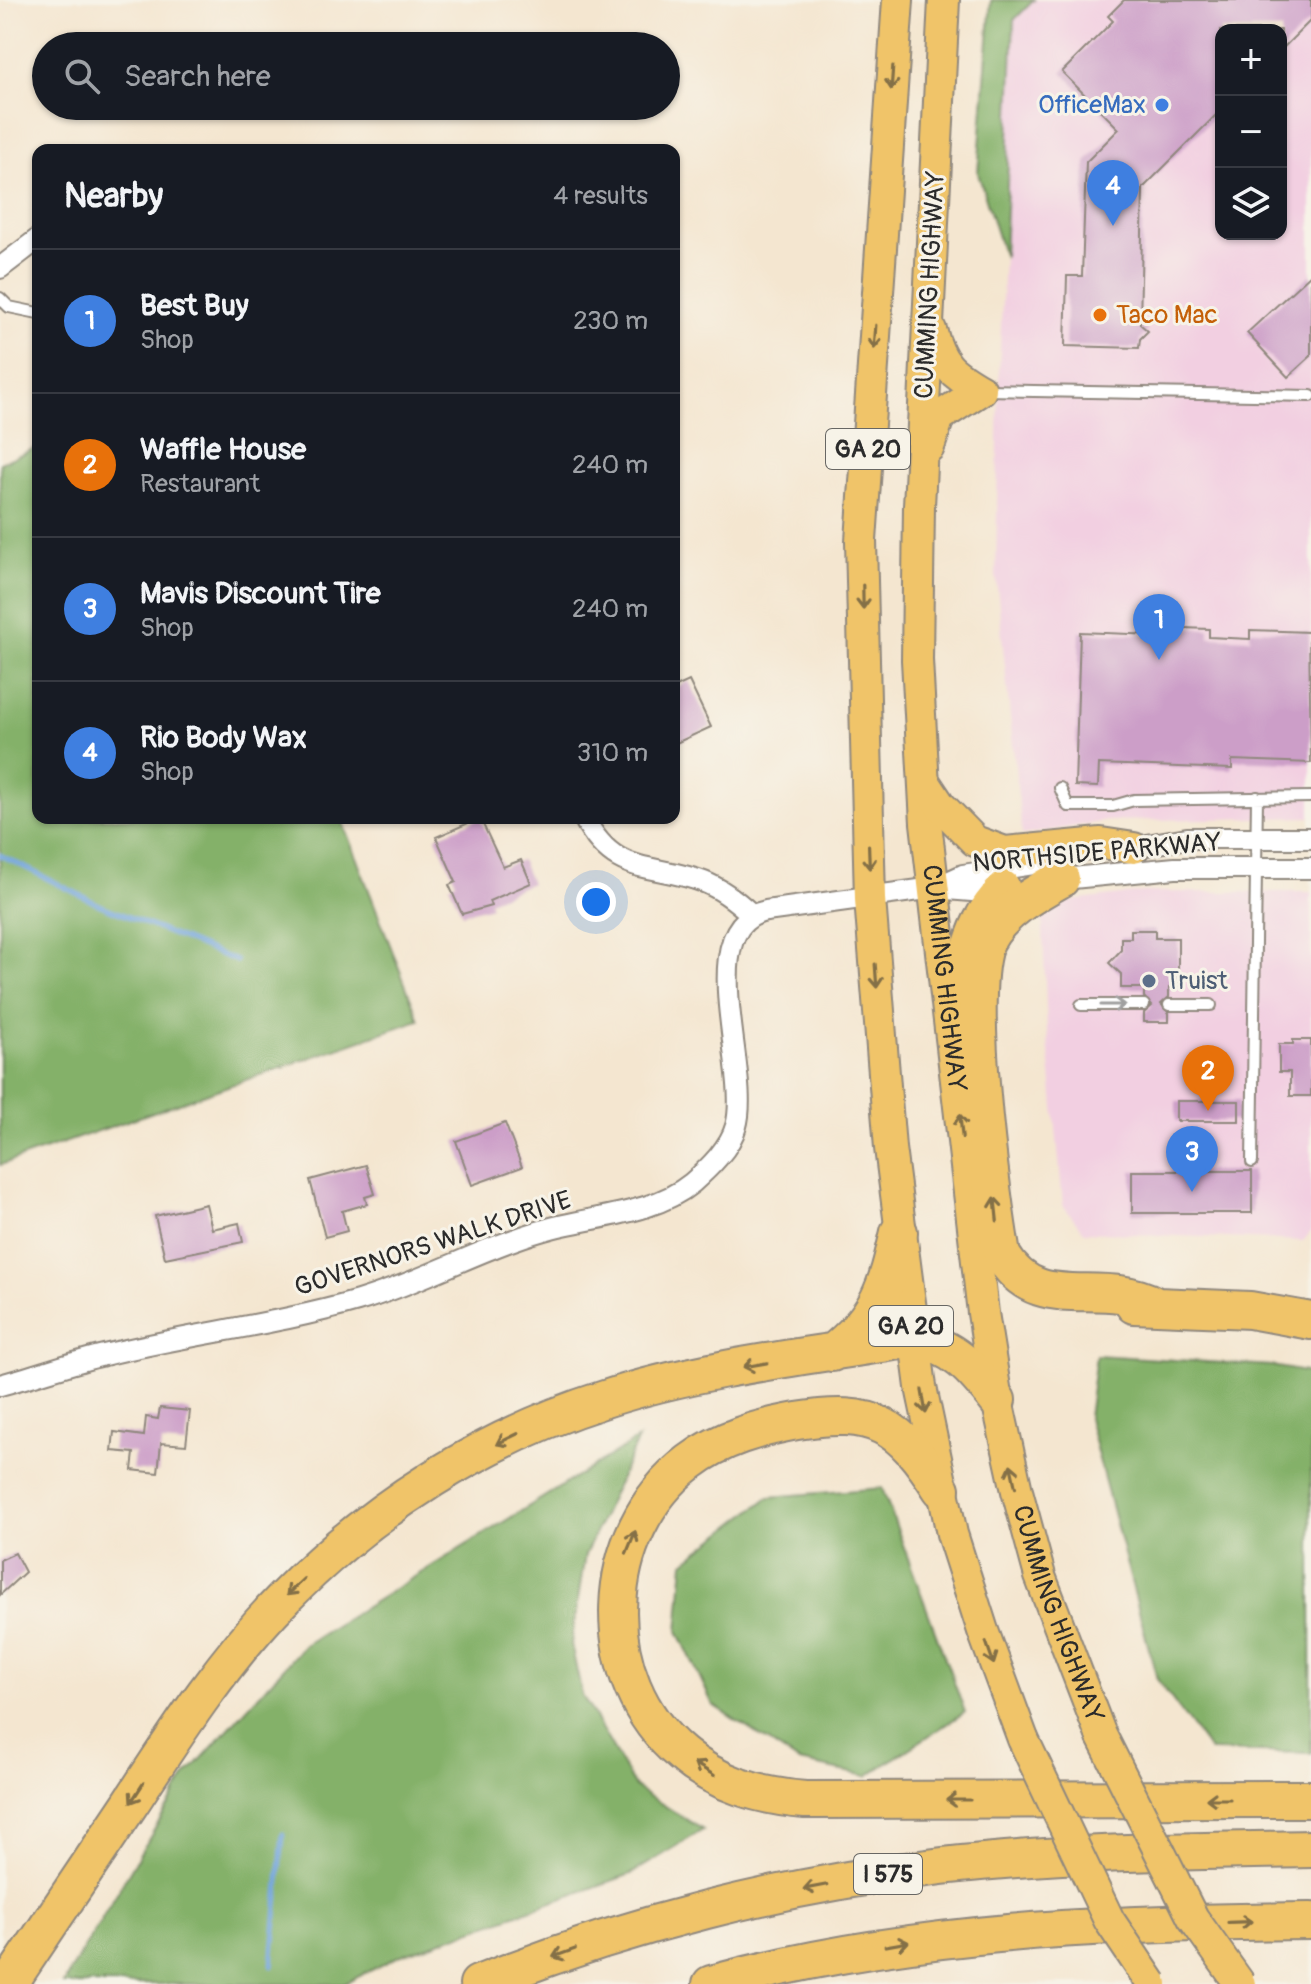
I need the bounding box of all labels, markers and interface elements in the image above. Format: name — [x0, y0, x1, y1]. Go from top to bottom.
map controls — [1215, 24, 1287, 240]
button: + — [1215, 24, 1287, 96]
search box — [32, 32, 680, 120]
icon: search — [60, 54, 104, 98]
text: Search here — [124, 58, 271, 95]
one-way arrow — [885, 64, 900, 91]
place label: OfficeMax — [1038, 89, 1146, 121]
marker: OfficeMax — [1153, 96, 1171, 114]
button: − — [1215, 96, 1287, 168]
pin: 4 — [1087, 160, 1139, 226]
button: layers — [1215, 168, 1287, 240]
street label: CUMMING HIGHWAY — [908, 170, 952, 400]
text: Nearby — [64, 175, 163, 218]
text: 4 results — [553, 180, 648, 212]
text: Best Buy — [140, 287, 249, 324]
place label: Taco Mac — [1116, 299, 1218, 331]
text: 1 — [85, 305, 95, 337]
text: 230 m — [573, 305, 648, 337]
marker: Taco Mac — [1091, 306, 1109, 324]
one-way arrow — [867, 323, 882, 350]
text: Shop — [140, 324, 194, 356]
road number: GA 20 — [826, 429, 910, 469]
text: Waffle House — [140, 431, 306, 468]
text: 2 — [83, 449, 97, 481]
text: 240 m — [572, 449, 648, 481]
text: Restaurant — [140, 468, 260, 500]
text: Mavis Discount Tire — [140, 575, 380, 612]
one-way arrow — [855, 583, 870, 610]
text: 3 — [83, 593, 97, 625]
text: 240 m — [572, 593, 648, 625]
pin: 1 — [1133, 594, 1185, 660]
text: Shop — [140, 612, 194, 644]
text: Rio Body Wax — [140, 719, 307, 756]
text: 4 — [82, 737, 98, 769]
text: 310 m — [577, 737, 648, 769]
text: Shop — [140, 756, 194, 788]
street label: NORTHSIDE PARKWAY — [971, 826, 1223, 880]
one-way arrow — [861, 843, 877, 870]
street label: CUMMING HIGHWAY — [915, 863, 973, 1093]
your location — [576, 882, 616, 922]
one-way arrow — [869, 963, 884, 989]
place label: Truist — [1165, 965, 1228, 997]
marker: Truist — [1140, 972, 1158, 990]
one-way arrow — [1099, 997, 1126, 1013]
pin: 2 — [1182, 1045, 1234, 1111]
one-way arrow — [954, 1113, 969, 1139]
pin: 3 — [1166, 1126, 1218, 1192]
street label: GOVERNORS WALK DRIVE — [291, 1184, 575, 1304]
one-way arrow — [988, 1196, 1003, 1223]
road number: GA 20 — [869, 1306, 953, 1346]
one-way arrow — [743, 1359, 768, 1374]
one-way arrow — [917, 1388, 932, 1414]
one-way arrow — [495, 1432, 519, 1447]
one-way arrow — [1005, 1464, 1020, 1490]
street label: CUMMING HIGHWAY — [1006, 1502, 1111, 1727]
one-way arrow — [625, 1531, 639, 1555]
one-way arrow — [285, 1578, 305, 1597]
one-way arrow — [984, 1640, 999, 1665]
one-way arrow — [693, 1761, 716, 1777]
one-way arrow — [129, 1781, 145, 1804]
one-way arrow — [1205, 1791, 1232, 1807]
one-way arrow — [945, 1792, 972, 1808]
road number: I 575 — [854, 1854, 922, 1894]
one-way arrow — [803, 1881, 829, 1896]
one-way arrow — [1226, 1914, 1253, 1930]
one-way arrow — [883, 1936, 909, 1951]
one-way arrow — [552, 1947, 577, 1961]

